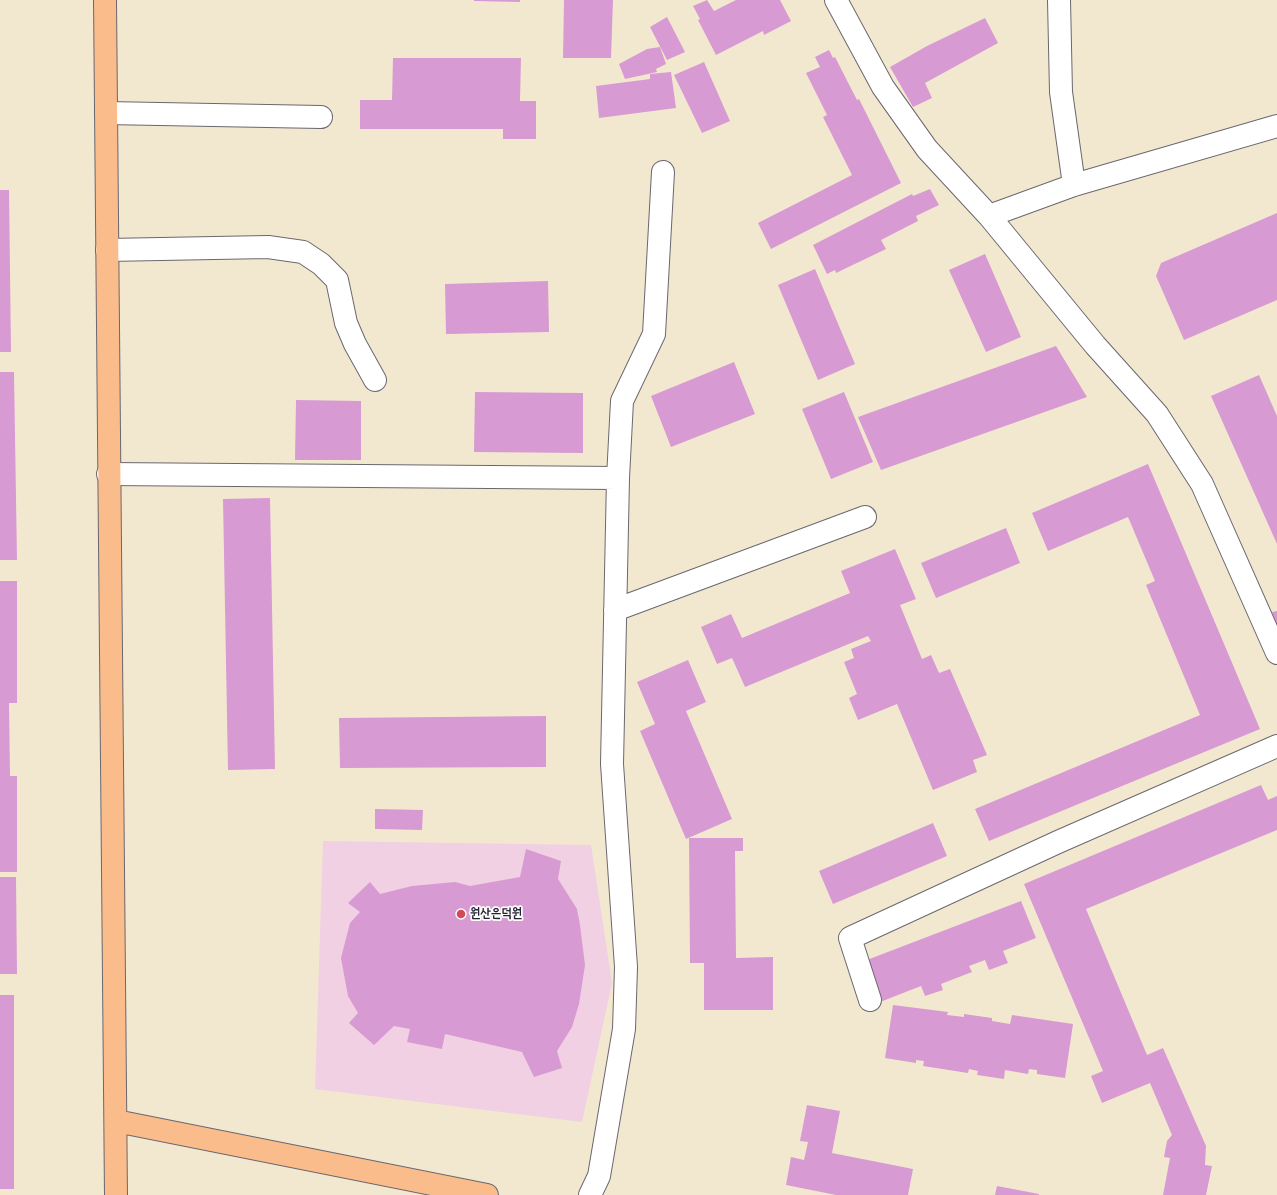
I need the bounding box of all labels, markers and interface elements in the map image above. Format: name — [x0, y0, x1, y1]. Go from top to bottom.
place label: 원산은덕원 — [470, 906, 522, 922]
marker: 원산은덕원 — [455, 908, 467, 920]

